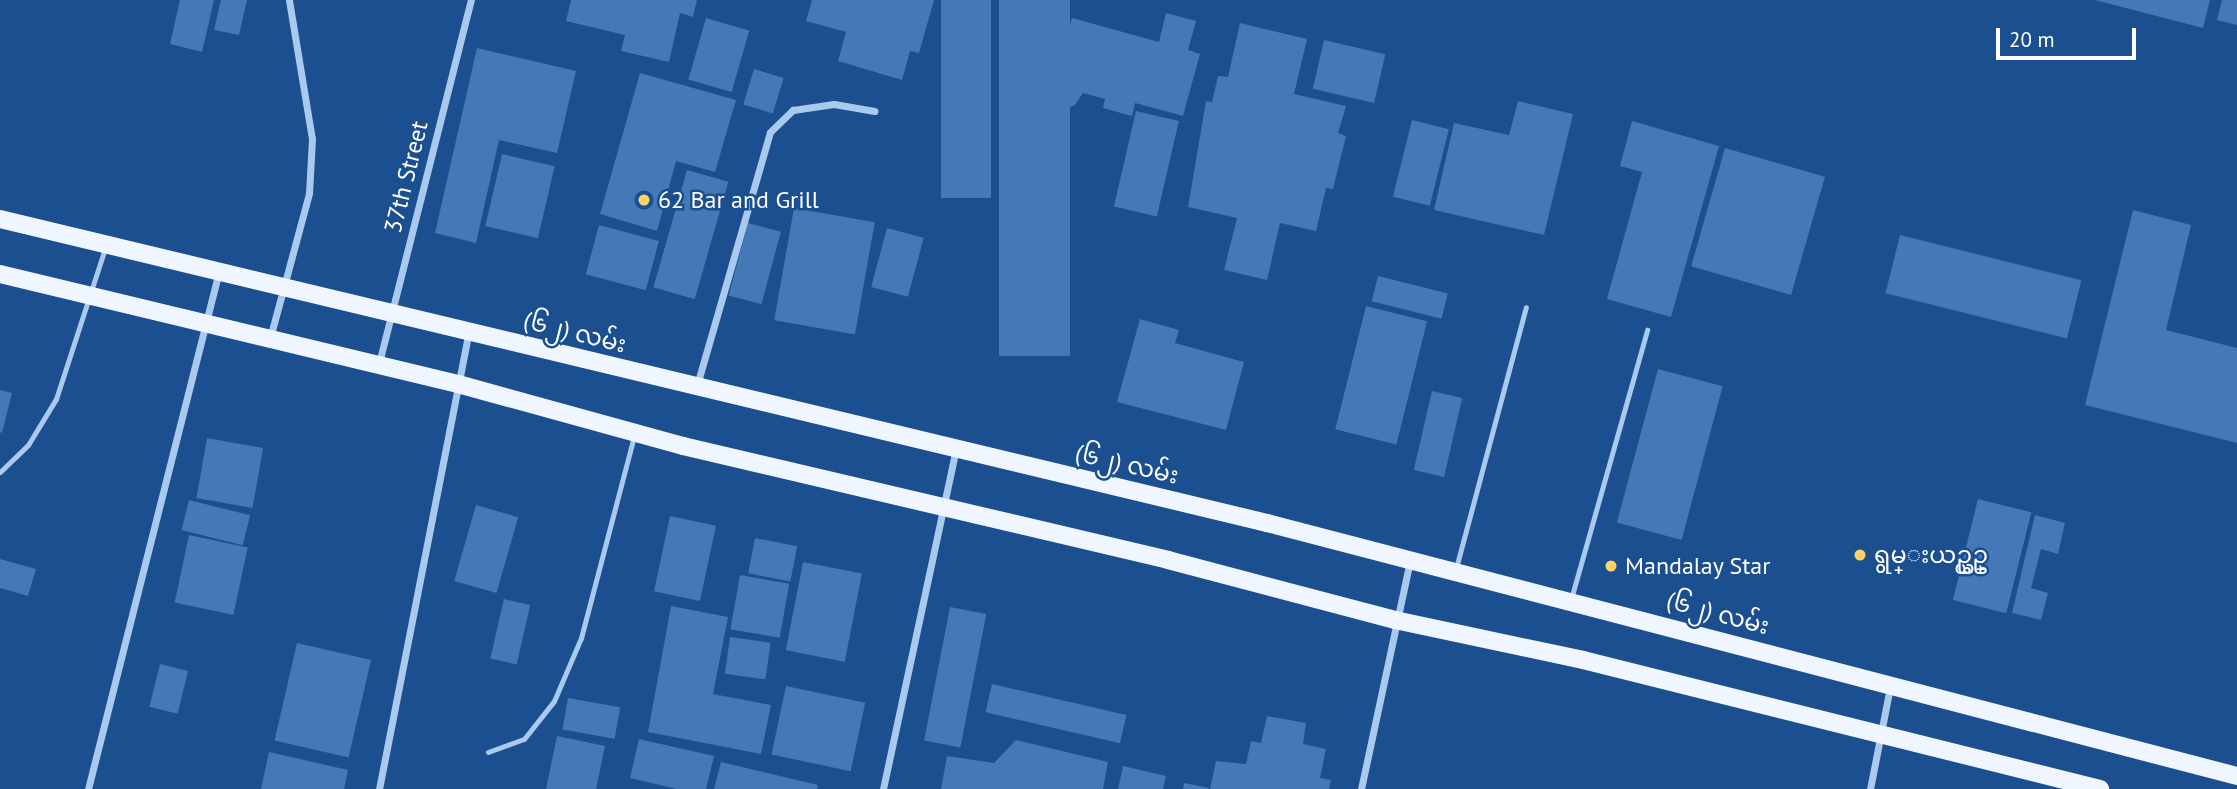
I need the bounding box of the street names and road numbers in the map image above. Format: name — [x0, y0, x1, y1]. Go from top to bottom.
street label: 37th Street — [378, 118, 434, 236]
street label: (၆၂) လမ်း — [521, 305, 629, 359]
street label: (၆၂) လမ်း — [1073, 438, 1181, 490]
street label: (၆၂) လမ်း — [1664, 586, 1772, 640]

